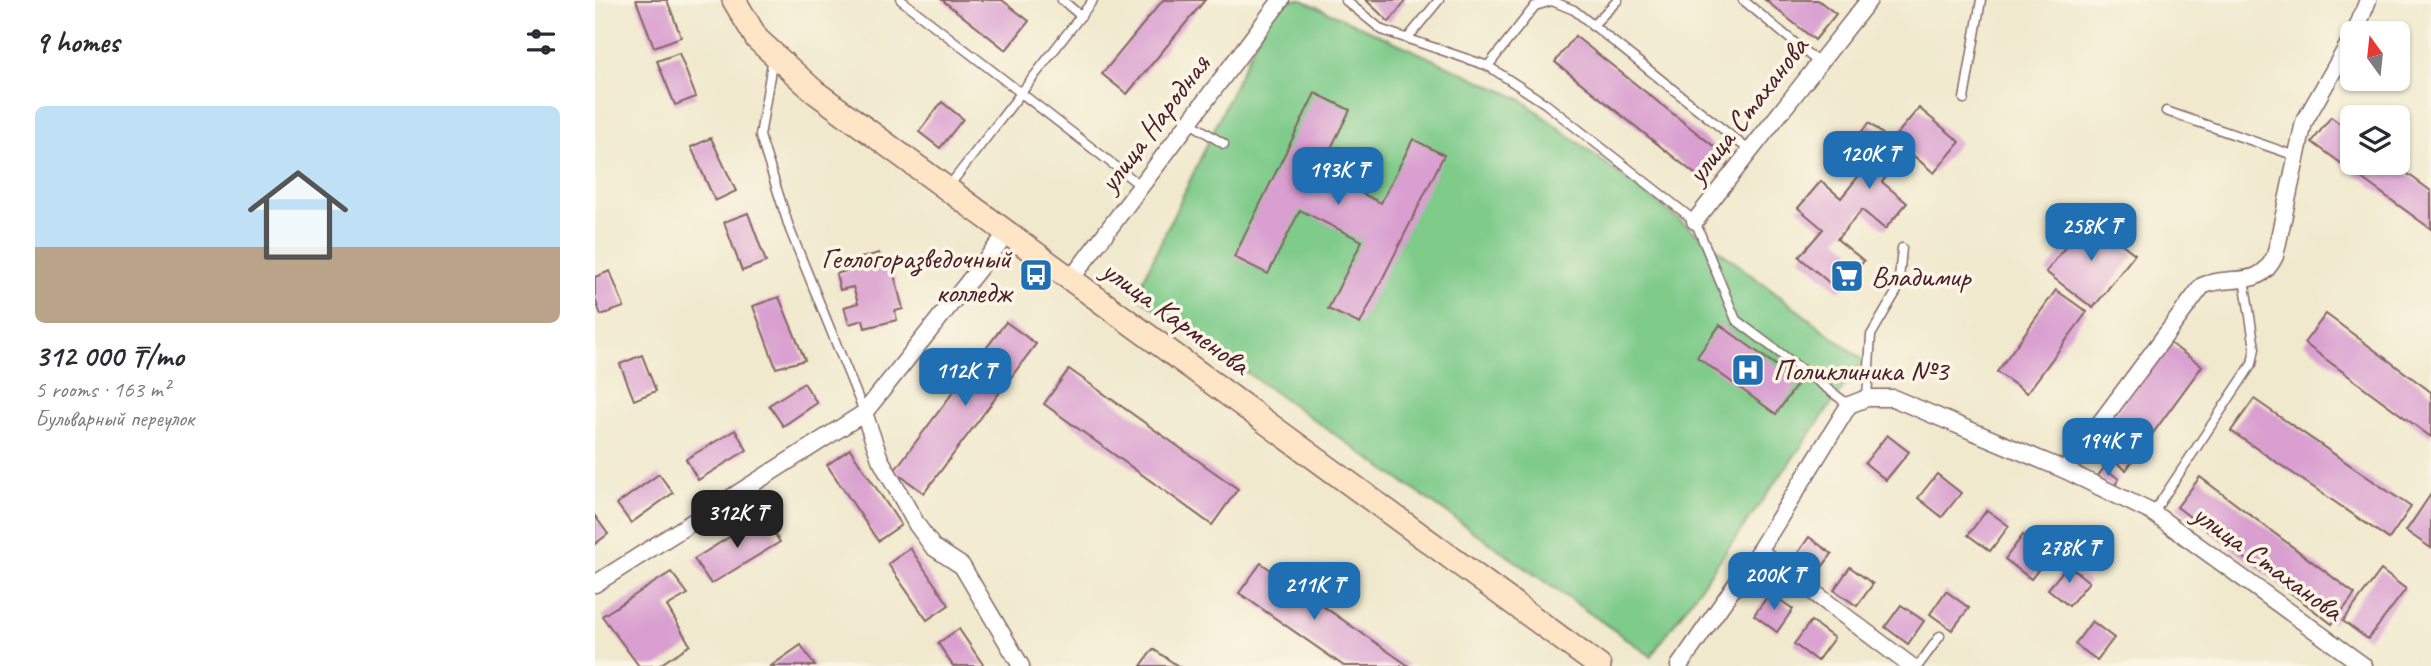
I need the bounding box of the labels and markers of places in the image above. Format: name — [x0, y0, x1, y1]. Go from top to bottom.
pin: 120K ₸ — [1812, 132, 1926, 191]
pin: 193K ₸ — [1281, 148, 1395, 207]
pin: 258K ₸ — [2034, 204, 2148, 263]
place label: Геологоразведочный колледж — [821, 239, 1014, 311]
bus stop icon: Геологоразведочный колледж — [1017, 256, 1055, 294]
supermarket icon: Владимир — [1828, 257, 1866, 295]
place label: Владимир — [1871, 257, 1972, 295]
pin: 112K ₸ — [908, 348, 1022, 408]
hospital icon: Поликлиника №3 — [1729, 351, 1767, 389]
place label: Поликлиника №3 — [1773, 351, 1951, 389]
pin: 194K ₸ — [2051, 419, 2165, 478]
pin: 312K ₸ — [680, 490, 794, 550]
pin: 278K ₸ — [2012, 526, 2126, 585]
pin: 200K ₸ — [1717, 552, 1831, 612]
pin: 211K ₸ — [1257, 562, 1371, 622]

